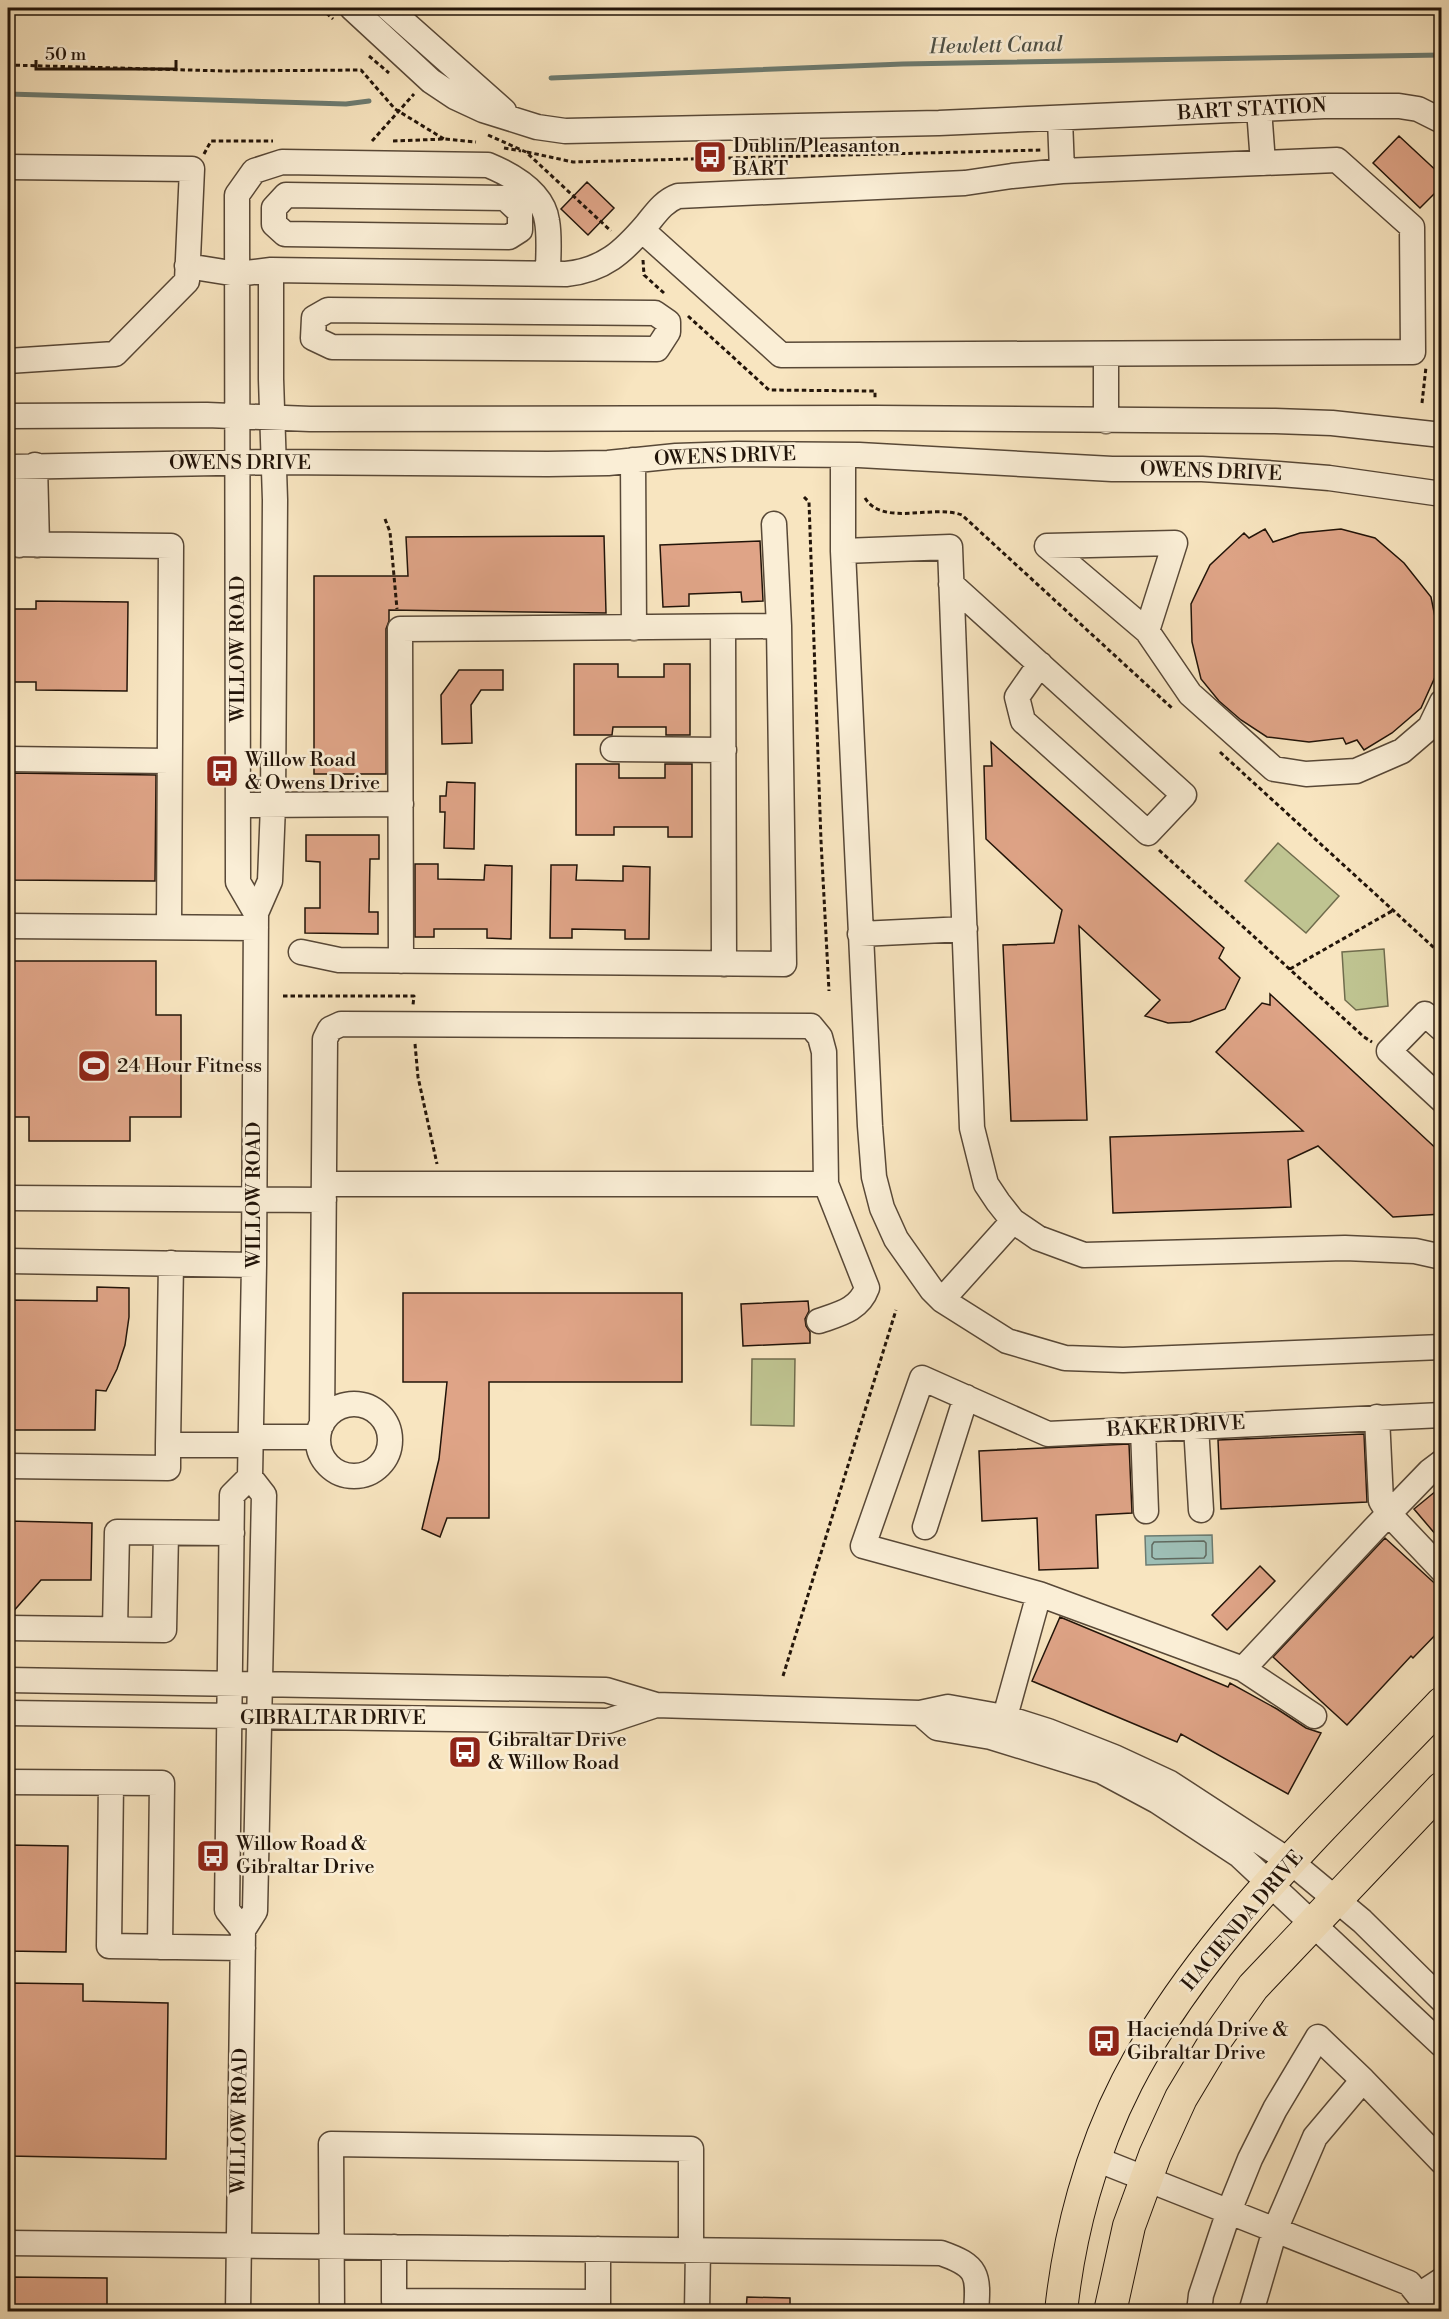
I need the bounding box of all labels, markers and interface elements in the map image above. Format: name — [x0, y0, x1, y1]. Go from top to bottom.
water label: Hewlett Canal — [928, 32, 1063, 60]
scale bar — [36, 33, 176, 71]
text: 50 m — [45, 43, 87, 66]
street label: BART STATION — [1176, 94, 1327, 126]
place label: Dublin/Pleasanton BART — [732, 134, 900, 182]
bus stop icon: Dublin/Pleasanton BART — [692, 139, 728, 175]
street label: OWENS DRIVE — [654, 442, 796, 472]
street label: OWENS DRIVE — [169, 451, 311, 476]
street label: OWENS DRIVE — [1140, 457, 1282, 487]
street label: WILLOW ROAD — [226, 576, 251, 723]
place label: Willow Road & Owens Drive — [244, 748, 380, 796]
bus stop icon: Willow Road & Owens Drive — [204, 753, 240, 789]
sports icon: 24 Hour Fitness — [76, 1048, 112, 1084]
place label: 24 Hour Fitness — [117, 1054, 262, 1079]
street label: WILLOW ROAD — [242, 1122, 267, 1269]
street label: BAKER DRIVE — [1105, 1411, 1246, 1443]
street label: GIBRALTAR DRIVE — [240, 1706, 426, 1731]
place label: Gibraltar Drive & Willow Road — [488, 1728, 627, 1776]
bus stop icon: Gibraltar Drive & Willow Road — [447, 1734, 483, 1770]
place label: Willow Road & Gibraltar Drive — [235, 1832, 375, 1880]
bus stop icon: Willow Road & Gibraltar Drive — [195, 1838, 231, 1874]
street label: HACIENDA DRIVE — [1177, 1846, 1309, 1996]
place label: Hacienda Drive & Gibraltar Drive — [1127, 2018, 1289, 2066]
bus stop icon: Hacienda Drive & Gibraltar Drive — [1086, 2023, 1122, 2059]
street label: WILLOW ROAD — [226, 2048, 254, 2195]

